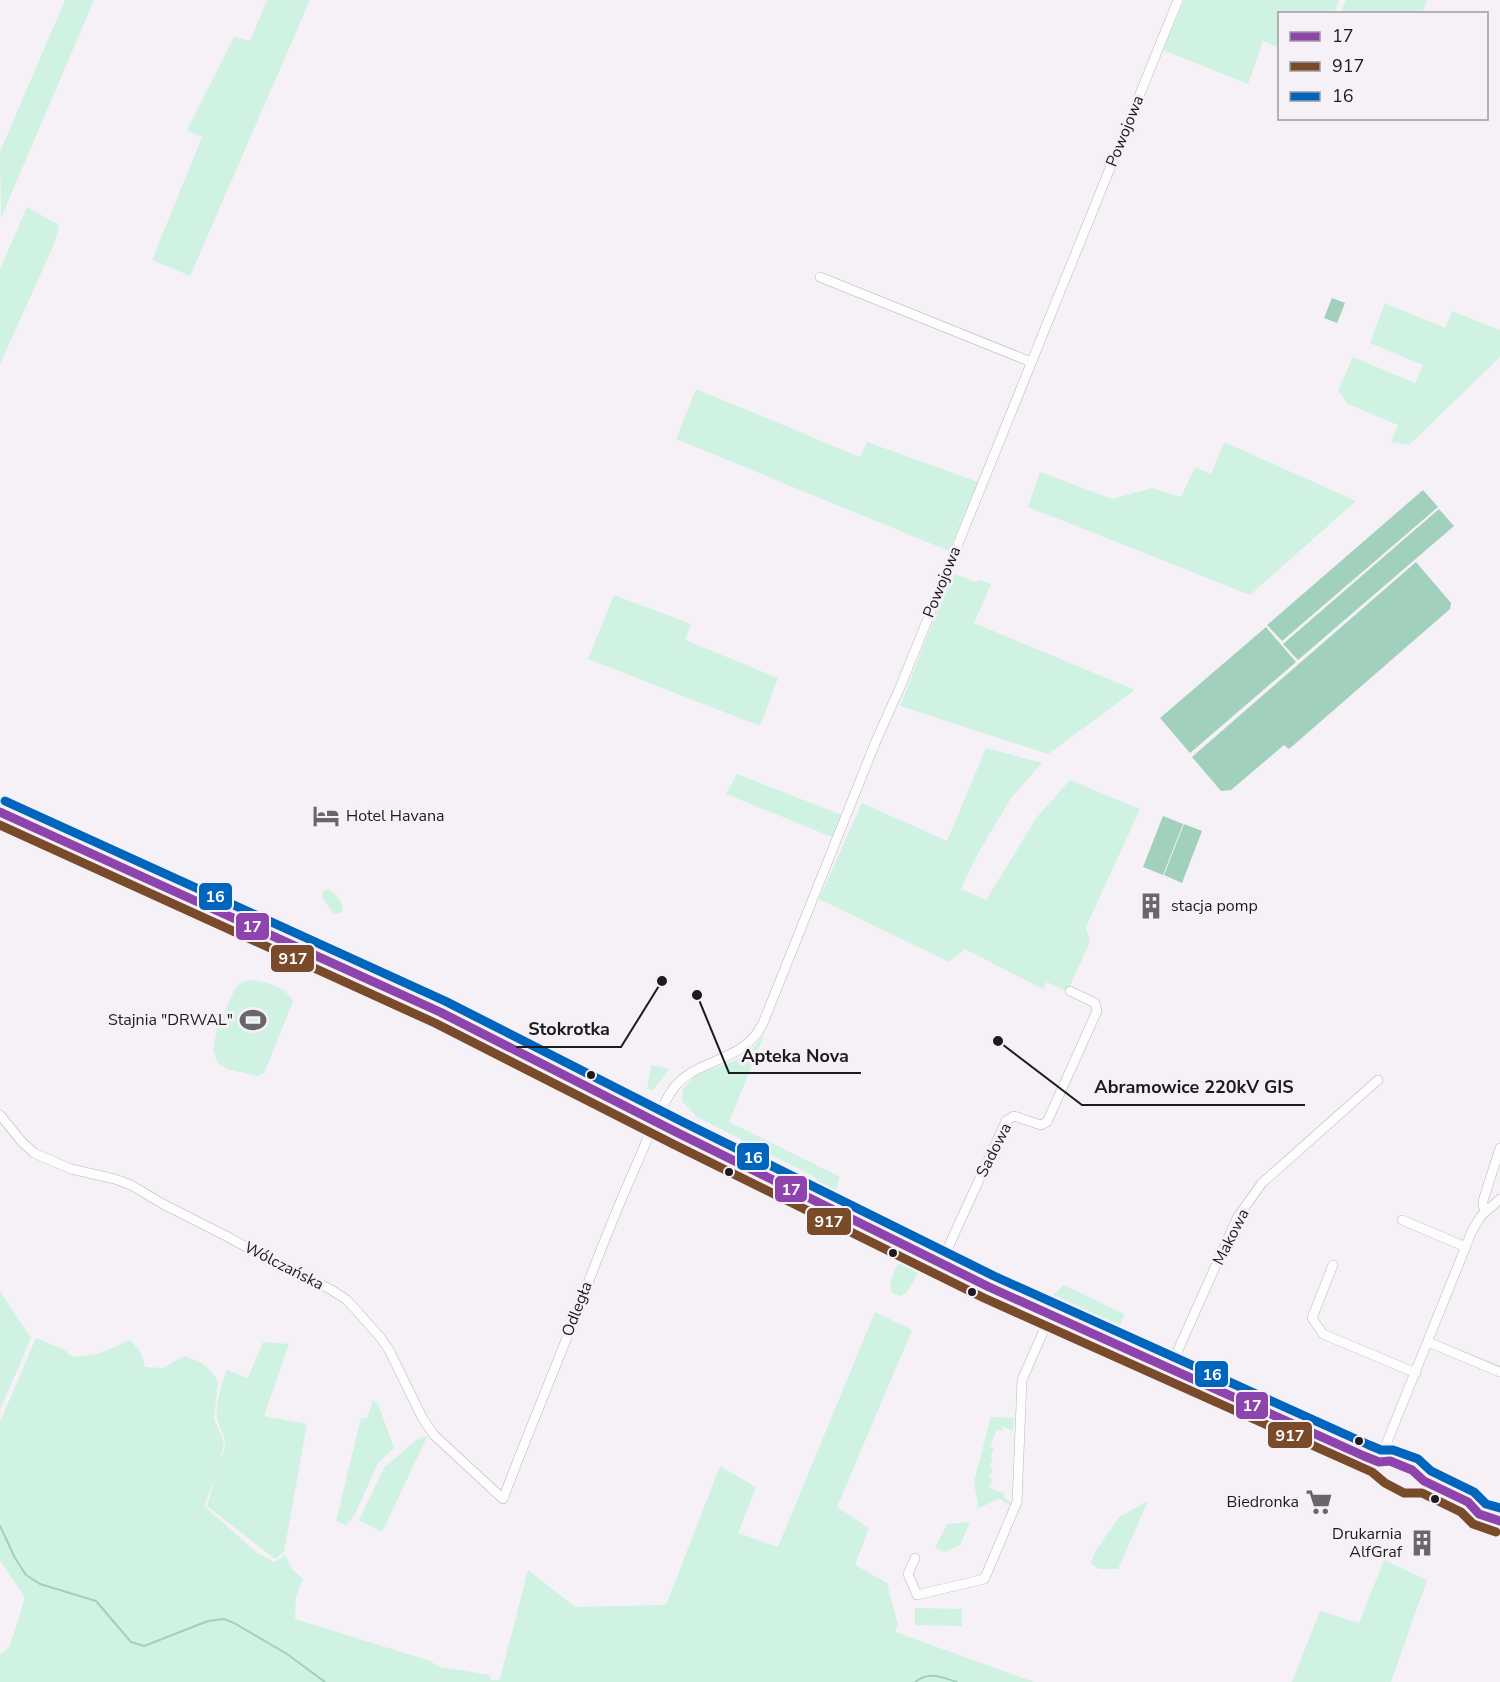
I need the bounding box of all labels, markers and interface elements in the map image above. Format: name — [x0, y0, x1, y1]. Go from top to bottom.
legend — [1278, 12, 1488, 120]
text: 17 — [1332, 24, 1354, 48]
text: 917 — [1332, 54, 1364, 78]
text: 16 — [1332, 84, 1354, 108]
street label: Powojowa — [1101, 92, 1149, 170]
street label: Powojowa — [918, 543, 966, 621]
hotel icon: Hotel Havana — [311, 801, 341, 831]
place label: Hotel Havana — [346, 805, 445, 827]
line badge: 16 — [198, 882, 233, 911]
text: 16 — [205, 886, 225, 908]
building icon: stacja pomp — [1136, 891, 1166, 921]
place label: stacja pomp — [1171, 895, 1258, 917]
line badge: 17 — [235, 912, 270, 941]
text: 17 — [242, 916, 262, 938]
line badge: 917 — [270, 944, 315, 973]
text: 917 — [279, 948, 307, 970]
sports icon: Stajnia "DRWAL" — [238, 1005, 268, 1035]
place label: Stajnia "DRWAL" — [108, 1009, 233, 1031]
callout: Stokrotka — [516, 1011, 621, 1047]
text: Stokrotka — [528, 1017, 610, 1041]
callout: Apteka Nova — [729, 1037, 861, 1073]
text: Apteka Nova — [741, 1044, 849, 1068]
unlabelled marker — [585, 1069, 597, 1081]
callout: Abramowice 220kV GIS — [1082, 1069, 1305, 1105]
text: Abramowice 220kV GIS — [1094, 1075, 1294, 1099]
street label: Sadowa — [971, 1119, 1017, 1181]
line badge: 16 — [736, 1142, 770, 1171]
text: 16 — [743, 1147, 763, 1169]
unlabelled marker — [723, 1166, 735, 1178]
line badge: 17 — [774, 1175, 808, 1203]
text: 17 — [781, 1179, 801, 1201]
street label: Makowa — [1207, 1205, 1255, 1269]
line badge: 917 — [806, 1207, 852, 1236]
text: 917 — [815, 1211, 843, 1233]
street label: Wólczańska — [240, 1237, 328, 1295]
unlabelled marker — [887, 1247, 899, 1259]
street label: Odległa — [556, 1278, 598, 1340]
unlabelled marker — [966, 1286, 978, 1298]
line badge: 16 — [1194, 1360, 1229, 1388]
text: 16 — [1202, 1364, 1222, 1386]
line badge: 17 — [1235, 1391, 1269, 1420]
text: 17 — [1242, 1395, 1262, 1417]
line badge: 917 — [1267, 1421, 1313, 1449]
text: 917 — [1276, 1425, 1304, 1447]
unlabelled marker — [1353, 1435, 1365, 1447]
supermarket icon: Biedronka — [1304, 1487, 1334, 1517]
place label: Biedronka — [1227, 1491, 1299, 1513]
unlabelled marker — [1429, 1493, 1441, 1505]
place label: Drukarnia AlfGraf — [1332, 1523, 1403, 1563]
building icon: Drukarnia AlfGraf — [1407, 1528, 1437, 1558]

